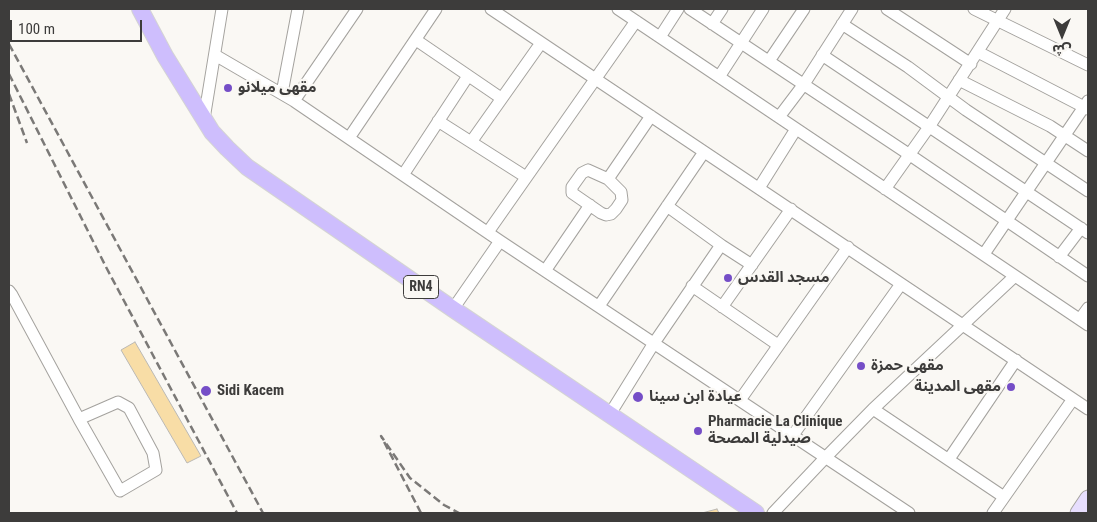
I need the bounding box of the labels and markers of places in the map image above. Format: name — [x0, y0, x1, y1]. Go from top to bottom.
place label: مقهى ميلانو — [238, 79, 316, 97]
marker: مقهى ميلانو — [222, 82, 234, 94]
place label: مسجد القدس — [738, 269, 829, 287]
marker: مسجد القدس — [722, 272, 734, 284]
place label: مقهى حمزة — [871, 357, 944, 375]
marker: مقهى حمزة — [855, 360, 867, 372]
place label: مقهى المدينة — [914, 378, 1001, 396]
marker: مقهى المدينة — [1005, 381, 1017, 393]
place label: Sidi Kacem — [217, 382, 284, 400]
marker: Sidi Kacem — [199, 384, 213, 398]
place label: عيادة ابن سينا — [649, 388, 742, 406]
marker: عيادة ابن سينا — [631, 390, 645, 404]
place label: Pharmacie La Clinique صيدلية المصحة — [708, 413, 842, 448]
marker: Pharmacie La Clinique صيدلية المصحة — [692, 425, 704, 437]

